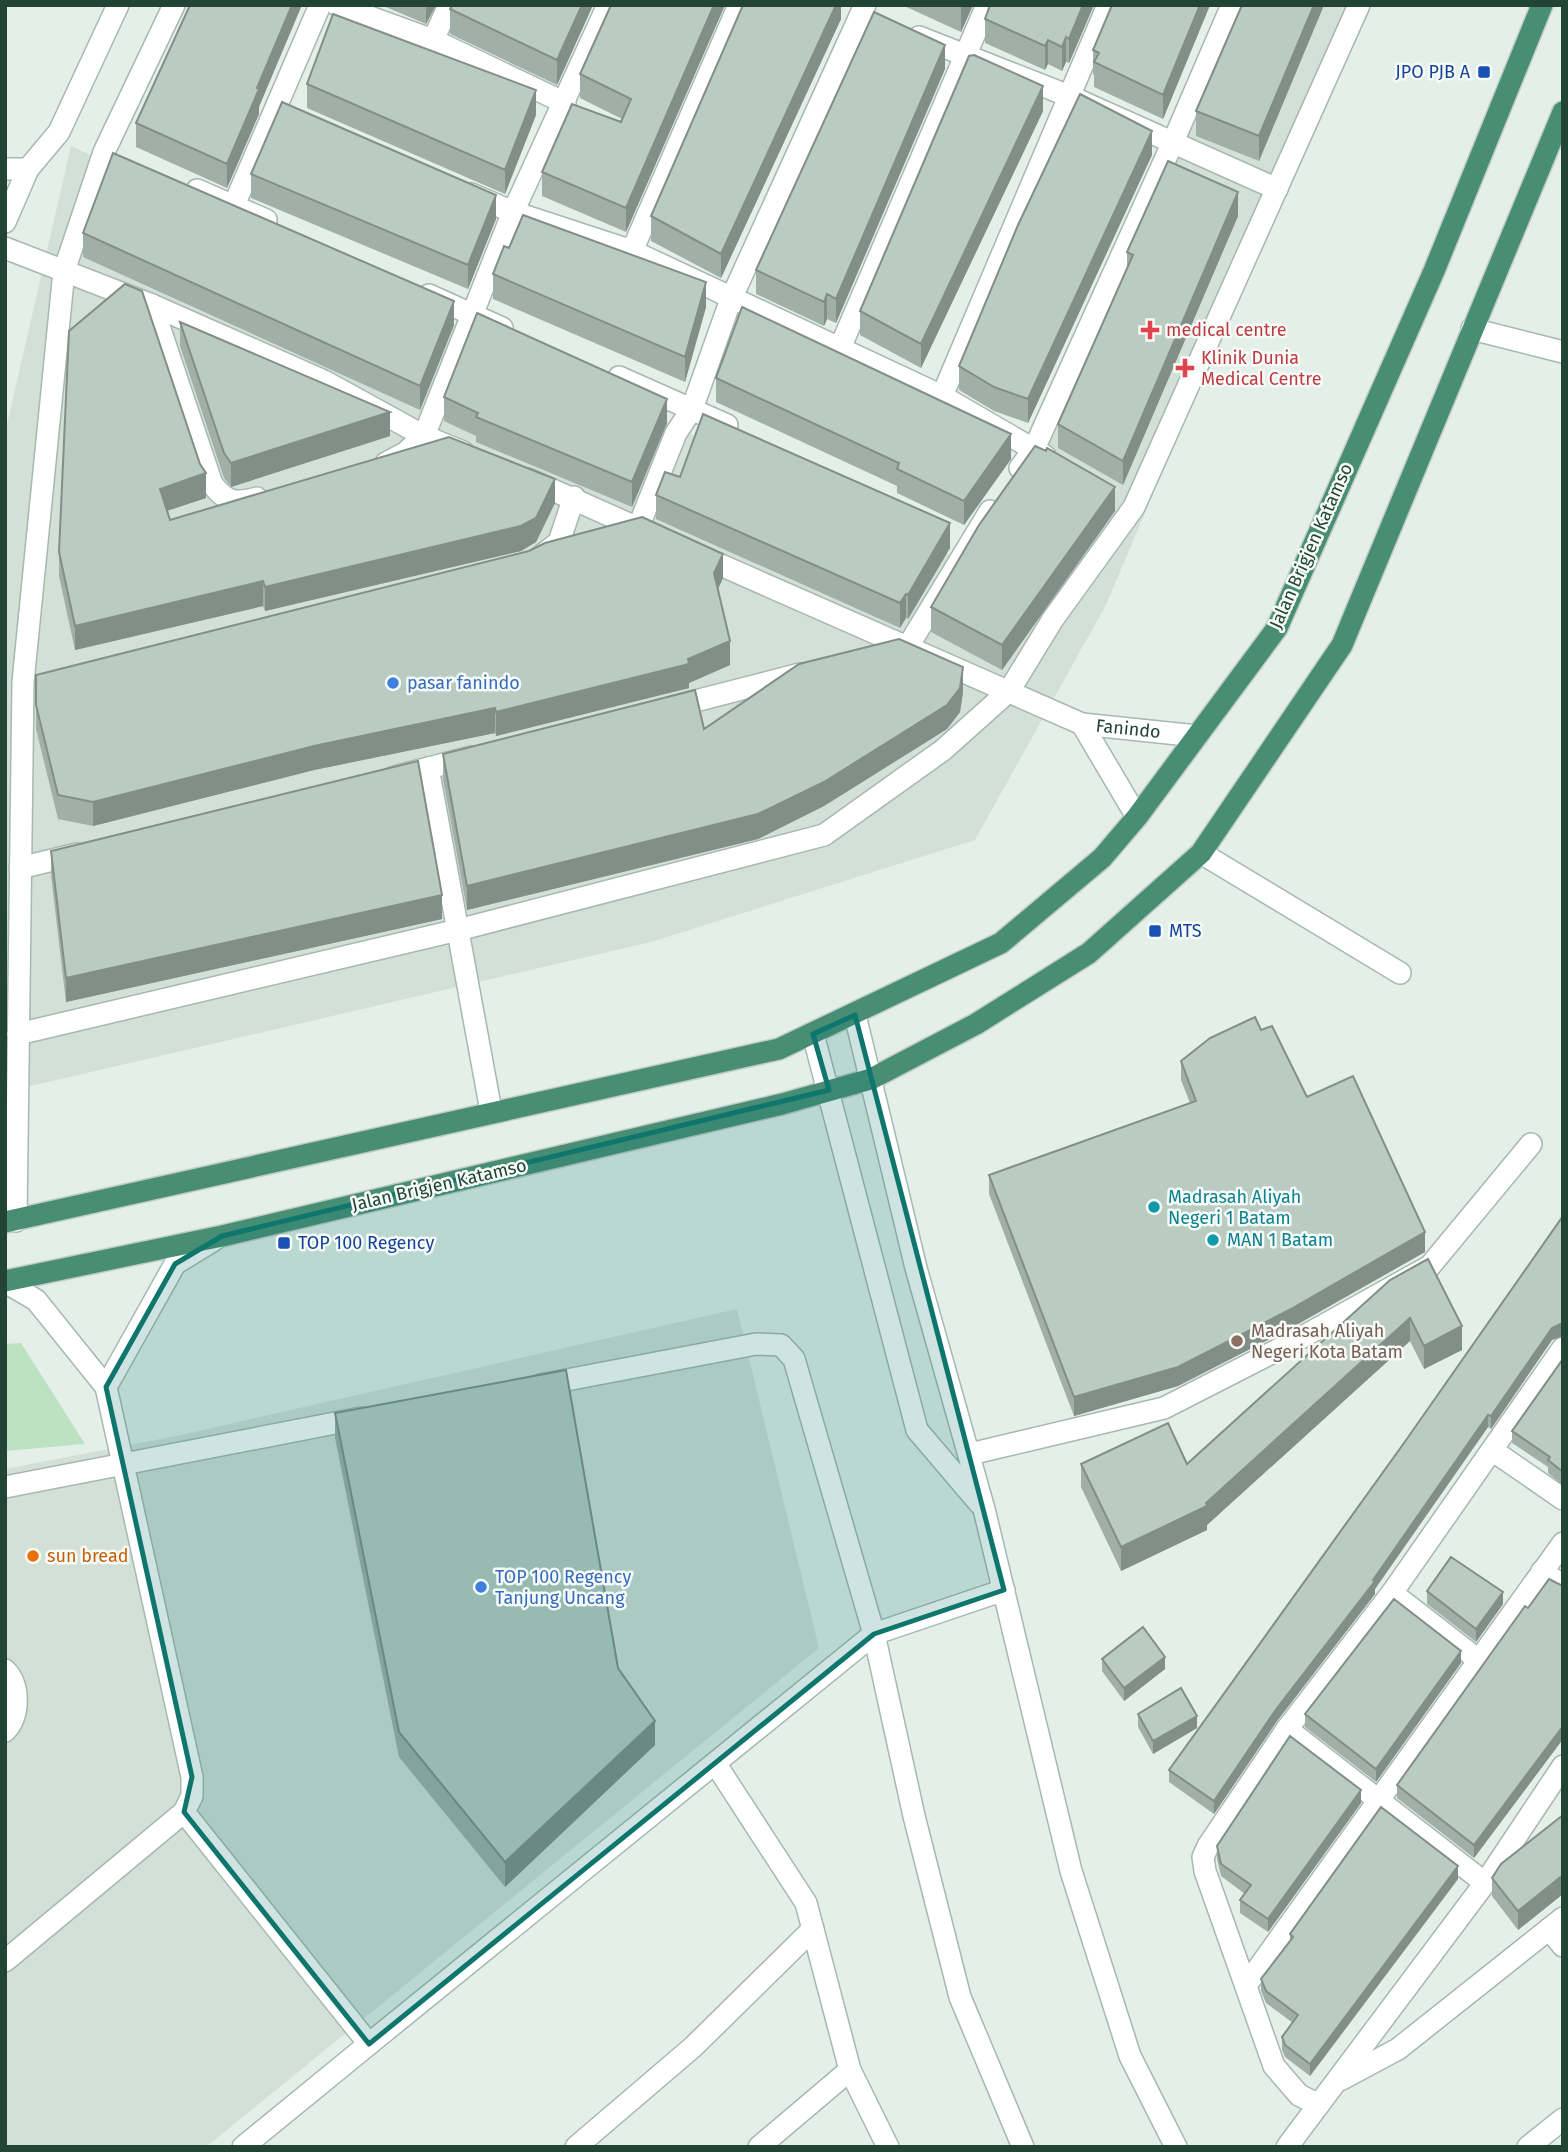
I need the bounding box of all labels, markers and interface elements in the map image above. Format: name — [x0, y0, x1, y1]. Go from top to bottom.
place label: JPO PJB A — [1395, 61, 1471, 83]
marker: JPO PJB A — [1476, 64, 1492, 80]
place label: medical centre — [1166, 319, 1286, 341]
marker: medical centre — [1140, 320, 1160, 340]
place label: Klinik Dunia Medical Centre — [1201, 347, 1322, 390]
marker: Klinik Dunia Medical Centre — [1175, 358, 1195, 378]
street label: Jalan Brigjen Katamso — [1265, 460, 1357, 632]
place label: pasar fanindo — [407, 672, 520, 694]
marker: pasar fanindo — [385, 675, 401, 691]
street label: Fanindo — [1095, 715, 1162, 743]
place label: MTS — [1169, 920, 1202, 942]
marker: MTS — [1147, 923, 1163, 939]
street label: Jalan Brigjen Katamso — [349, 1154, 529, 1216]
place label: Madrasah Aliyah Negeri 1 Batam — [1168, 1186, 1301, 1229]
marker: Madrasah Aliyah Negeri 1 Batam — [1146, 1199, 1162, 1215]
place label: MAN 1 Batam — [1227, 1229, 1333, 1251]
place label: TOP 100 Regency — [298, 1232, 434, 1254]
marker: MAN 1 Batam — [1205, 1232, 1221, 1248]
marker: TOP 100 Regency — [276, 1235, 292, 1251]
place label: Madrasah Aliyah Negeri Kota Batam — [1251, 1320, 1403, 1363]
marker: Madrasah Aliyah Negeri Kota Batam — [1229, 1333, 1245, 1349]
place label: sun bread — [47, 1545, 129, 1567]
marker: sun bread — [25, 1548, 41, 1564]
place label: TOP 100 Regency Tanjung Uncang — [495, 1566, 631, 1609]
marker: TOP 100 Regency Tanjung Uncang — [473, 1579, 489, 1595]

